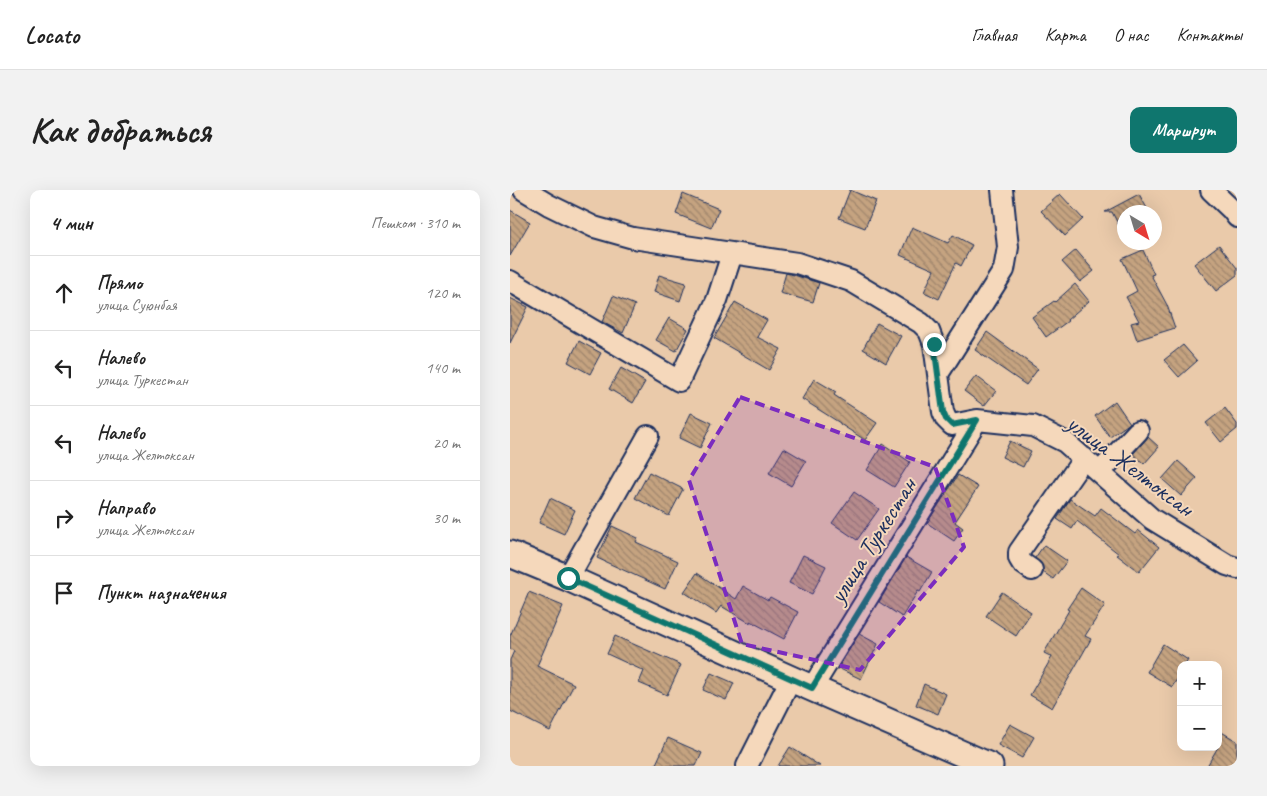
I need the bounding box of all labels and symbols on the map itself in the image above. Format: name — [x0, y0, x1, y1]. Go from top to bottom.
north arrow — [1117, 205, 1162, 250]
route end — [923, 333, 946, 356]
street label: улица Желтоксан — [1059, 406, 1202, 525]
street label: улица Туркестан — [821, 470, 925, 611]
route start — [557, 567, 580, 590]

